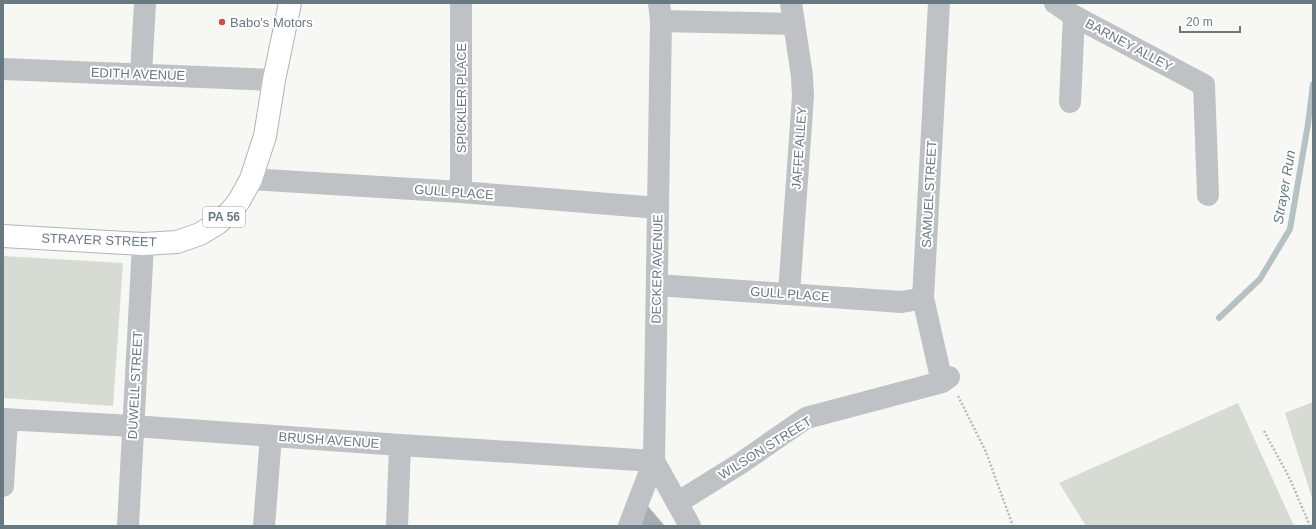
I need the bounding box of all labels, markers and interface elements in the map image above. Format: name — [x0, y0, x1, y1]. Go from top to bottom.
scale bar — [1180, 8, 1240, 34]
place label: Babo's Motors — [230, 15, 313, 30]
text: 20 m — [1186, 15, 1213, 29]
street label: BARNEY ALLEY — [1083, 16, 1175, 74]
marker: Babo's Motors — [217, 17, 227, 27]
street label: SPICKLER PLACE — [454, 42, 469, 153]
street label: EDITH AVENUE — [91, 65, 186, 83]
street label: JAFFE ALLEY — [789, 106, 809, 190]
street label: SAMUEL STREET — [919, 140, 939, 248]
water label: Strayer Run — [1270, 149, 1298, 225]
street label: GULL PLACE — [414, 182, 495, 202]
road number: PA 56 — [203, 207, 245, 227]
street label: DECKER AVENUE — [649, 214, 665, 324]
street label: STRAYER STREET — [41, 230, 157, 250]
street label: GULL PLACE — [750, 284, 831, 304]
street label: DUWELL STREET — [125, 330, 145, 440]
street label: WILSON STREET — [716, 413, 814, 482]
street label: BRUSH AVENUE — [278, 429, 380, 451]

